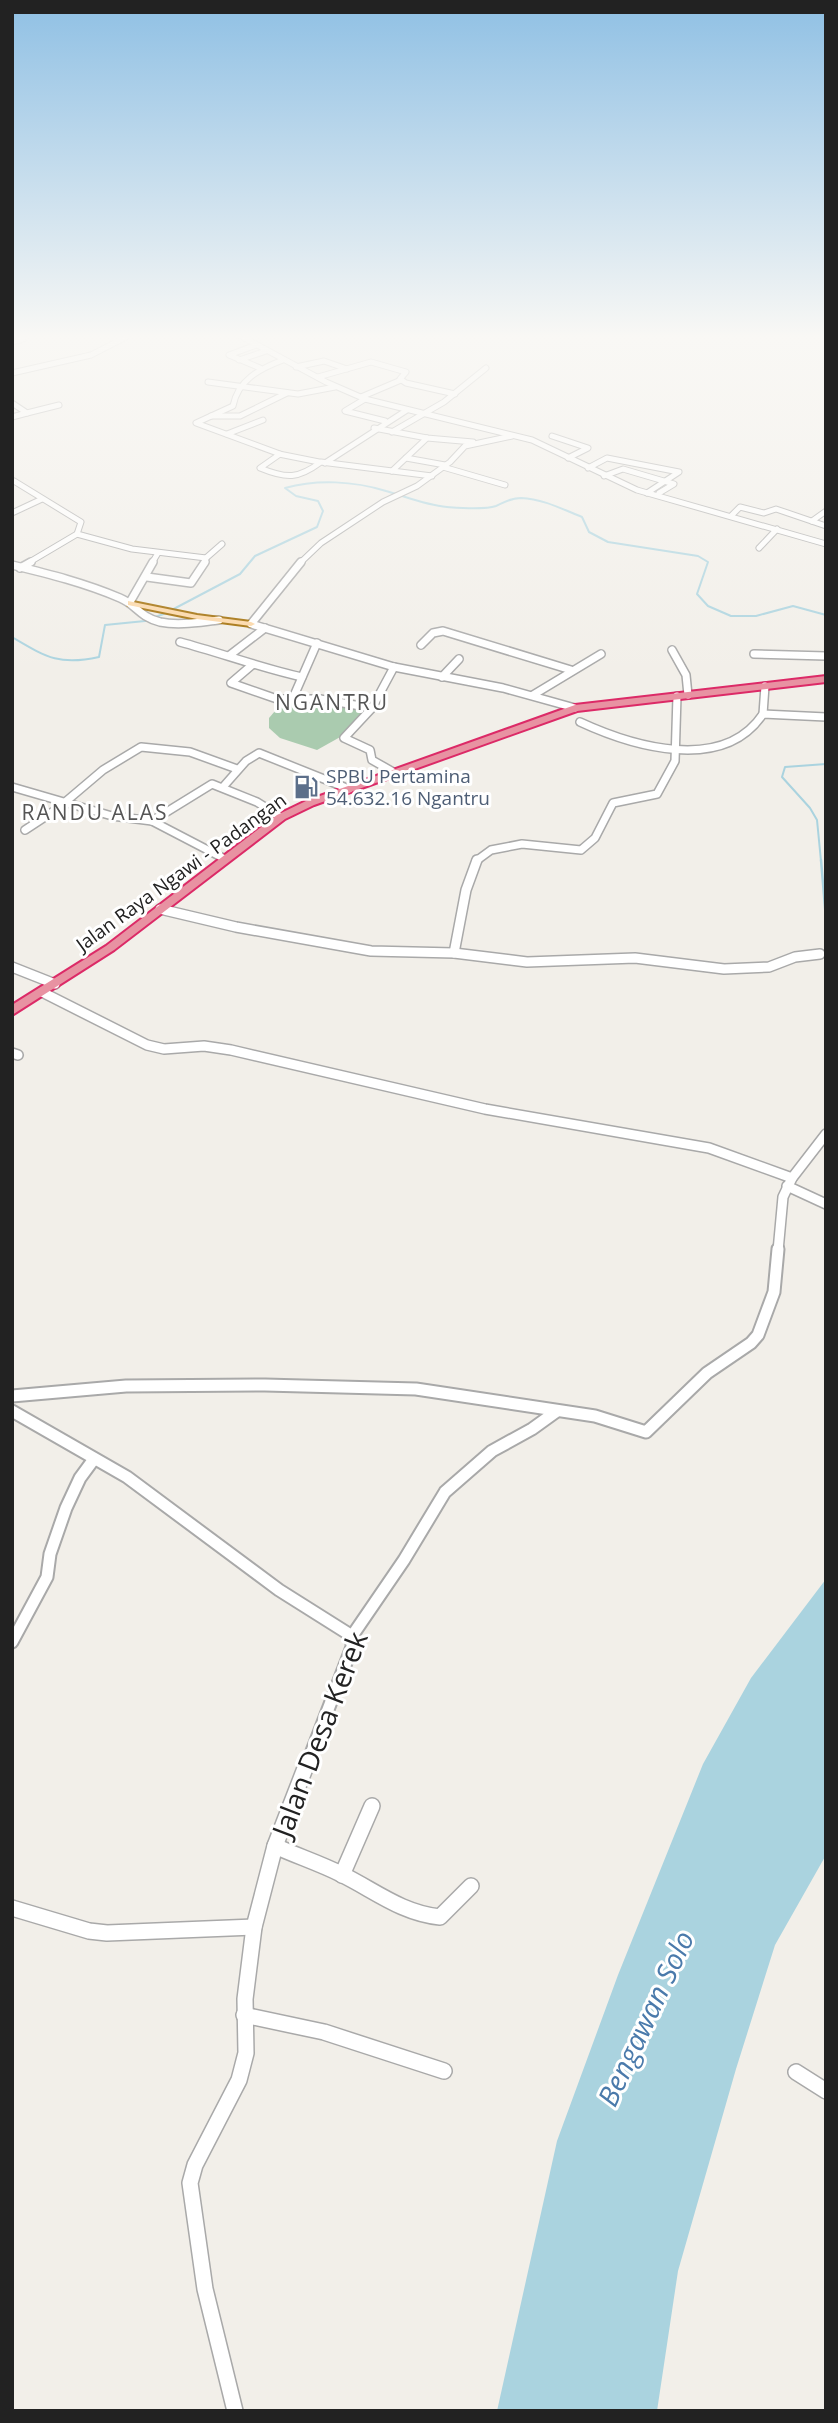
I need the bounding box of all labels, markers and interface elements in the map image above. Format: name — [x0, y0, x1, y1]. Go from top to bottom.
district label: NGANTRU — [275, 688, 389, 716]
place label: SPBU Pertamina 54.632.16 Ngantru — [326, 763, 490, 811]
fuel station icon: SPBU Pertamina 54.632.16 Ngantru — [292, 773, 320, 801]
street label: Jalan Raya Ngawi - Padangan — [69, 787, 291, 958]
district label: RANDU ALAS — [21, 798, 169, 826]
street label: Jalan Desa Kerek — [261, 1626, 376, 1845]
water label: Bengawan Solo — [588, 1924, 702, 2112]

